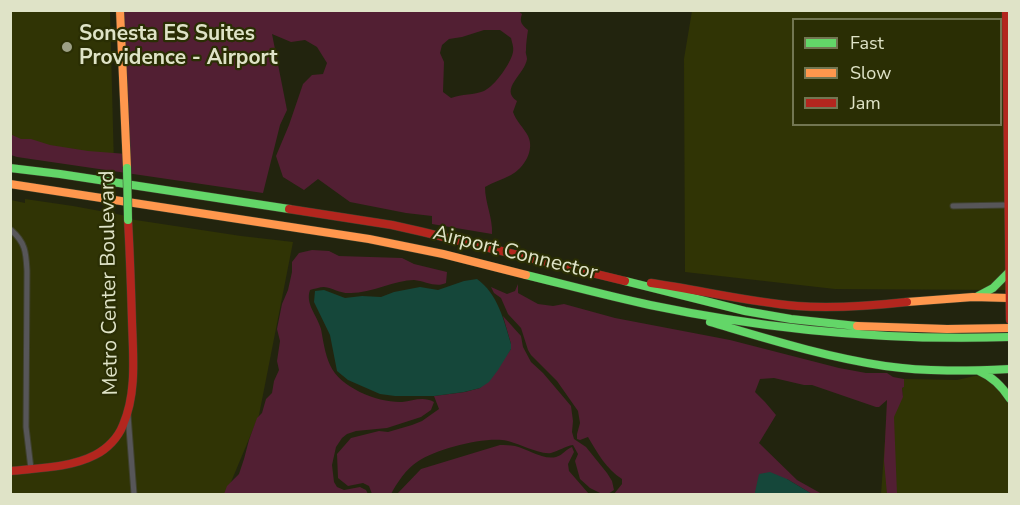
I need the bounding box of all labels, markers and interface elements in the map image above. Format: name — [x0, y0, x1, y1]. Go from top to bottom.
legend — [792, 18, 1002, 126]
place label: Sonesta ES Suites Providence - Airport — [79, 22, 277, 72]
text: Fast — [850, 31, 884, 55]
marker: Sonesta ES Suites Providence - Airport — [60, 40, 74, 54]
text: Slow — [850, 61, 891, 85]
text: Jam — [850, 91, 881, 115]
street label: Metro Center Boulevard — [95, 170, 125, 396]
street label: Airport Connector — [430, 221, 600, 287]

